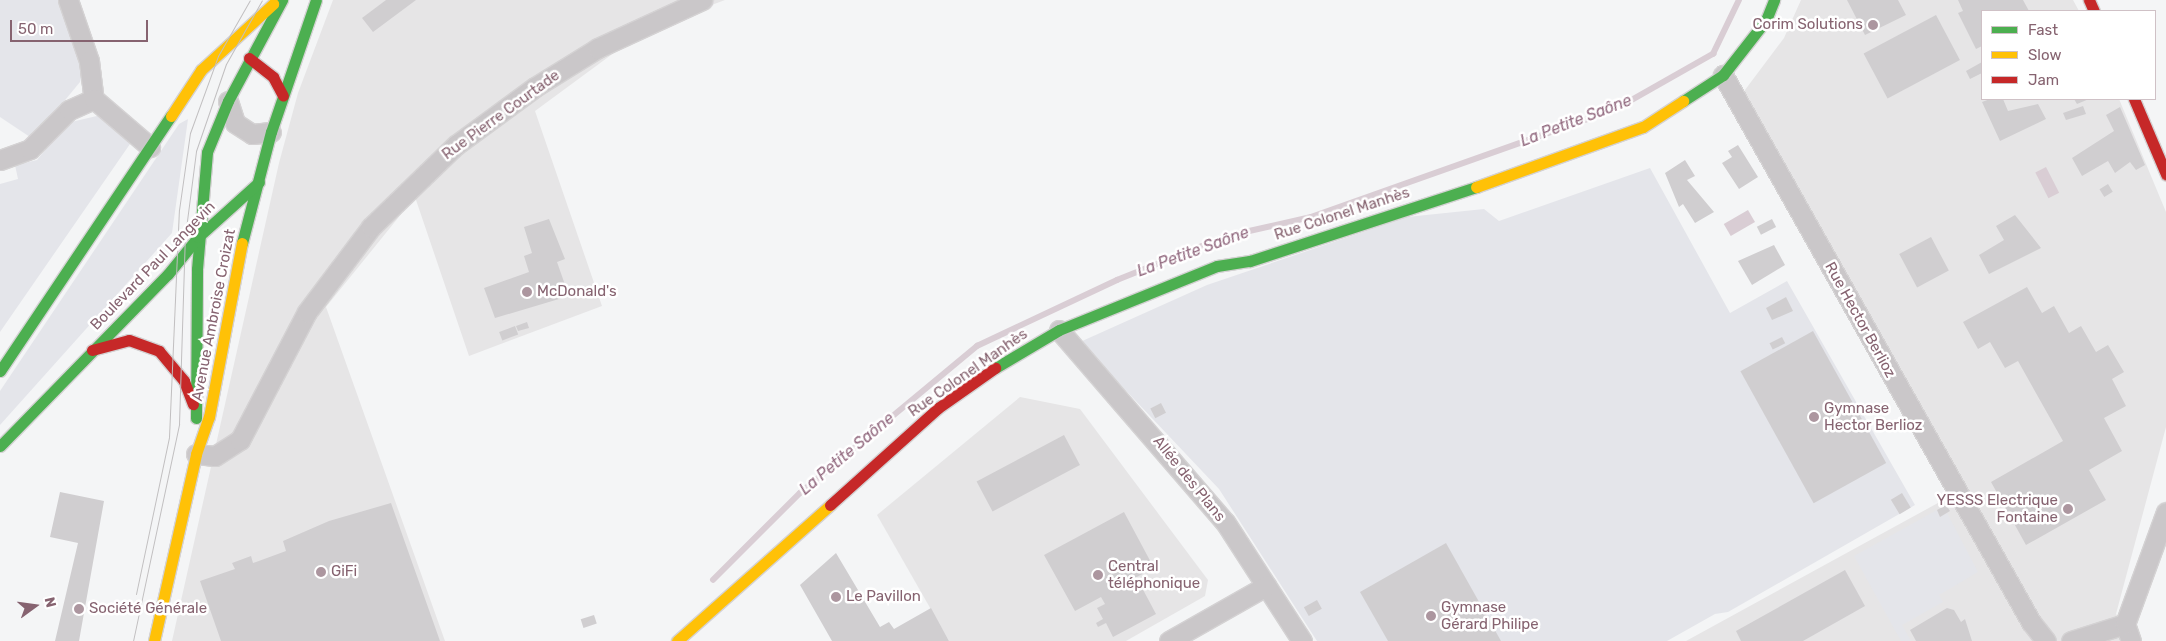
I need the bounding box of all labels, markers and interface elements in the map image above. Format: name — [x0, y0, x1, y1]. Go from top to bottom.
scale bar — [12, 10, 150, 42]
legend — [1981, 10, 2156, 100]
place label: Corim Solutions — [1753, 16, 1863, 34]
marker: Corim Solutions — [1867, 19, 1879, 31]
text: 50 m — [18, 20, 53, 38]
text: Fast — [2028, 21, 2058, 39]
text: Slow — [2028, 46, 2061, 64]
street label: Rue Pierre Courtade — [439, 66, 563, 164]
text: Jam — [2028, 71, 2059, 89]
water label: La Petite Saône — [1518, 91, 1634, 151]
street label: Rue Colonel Manhès — [1272, 184, 1412, 244]
street label: Boulevard Paul Langevin — [87, 198, 219, 334]
water label: La Petite Saône — [1134, 223, 1252, 281]
street label: Avenue Ambroise Croizat — [188, 227, 240, 403]
street label: Rue Hector Berlioz — [1821, 259, 1899, 381]
place label: McDonald's — [537, 283, 617, 301]
marker: McDonald's — [521, 286, 533, 298]
street label: Rue Colonel Manhès — [905, 325, 1031, 421]
place label: Gymnase Hector Berlioz — [1824, 399, 1923, 434]
water label: La Petite Saône — [796, 409, 898, 499]
marker: Gymnase Hector Berlioz — [1808, 411, 1820, 423]
street label: Allée des Plans — [1149, 433, 1229, 525]
place label: YESSS Electrique Fontaine — [1937, 491, 2058, 526]
marker: YESSS Electrique Fontaine — [2062, 503, 2074, 515]
place label: Central téléphonique — [1108, 557, 1200, 592]
place label: GiFi — [331, 563, 357, 581]
marker: GiFi — [315, 566, 327, 578]
marker: Central téléphonique — [1092, 569, 1104, 581]
north arrow — [10, 581, 60, 631]
place label: Le Pavillon — [846, 588, 921, 606]
marker: Le Pavillon — [830, 591, 842, 603]
text: N — [41, 595, 60, 609]
place label: Gymnase Gérard Philipe — [1441, 598, 1539, 633]
place label: Société Générale — [89, 600, 207, 618]
marker: Société Générale — [73, 603, 85, 615]
marker: Gymnase Gérard Philipe — [1425, 610, 1437, 622]

